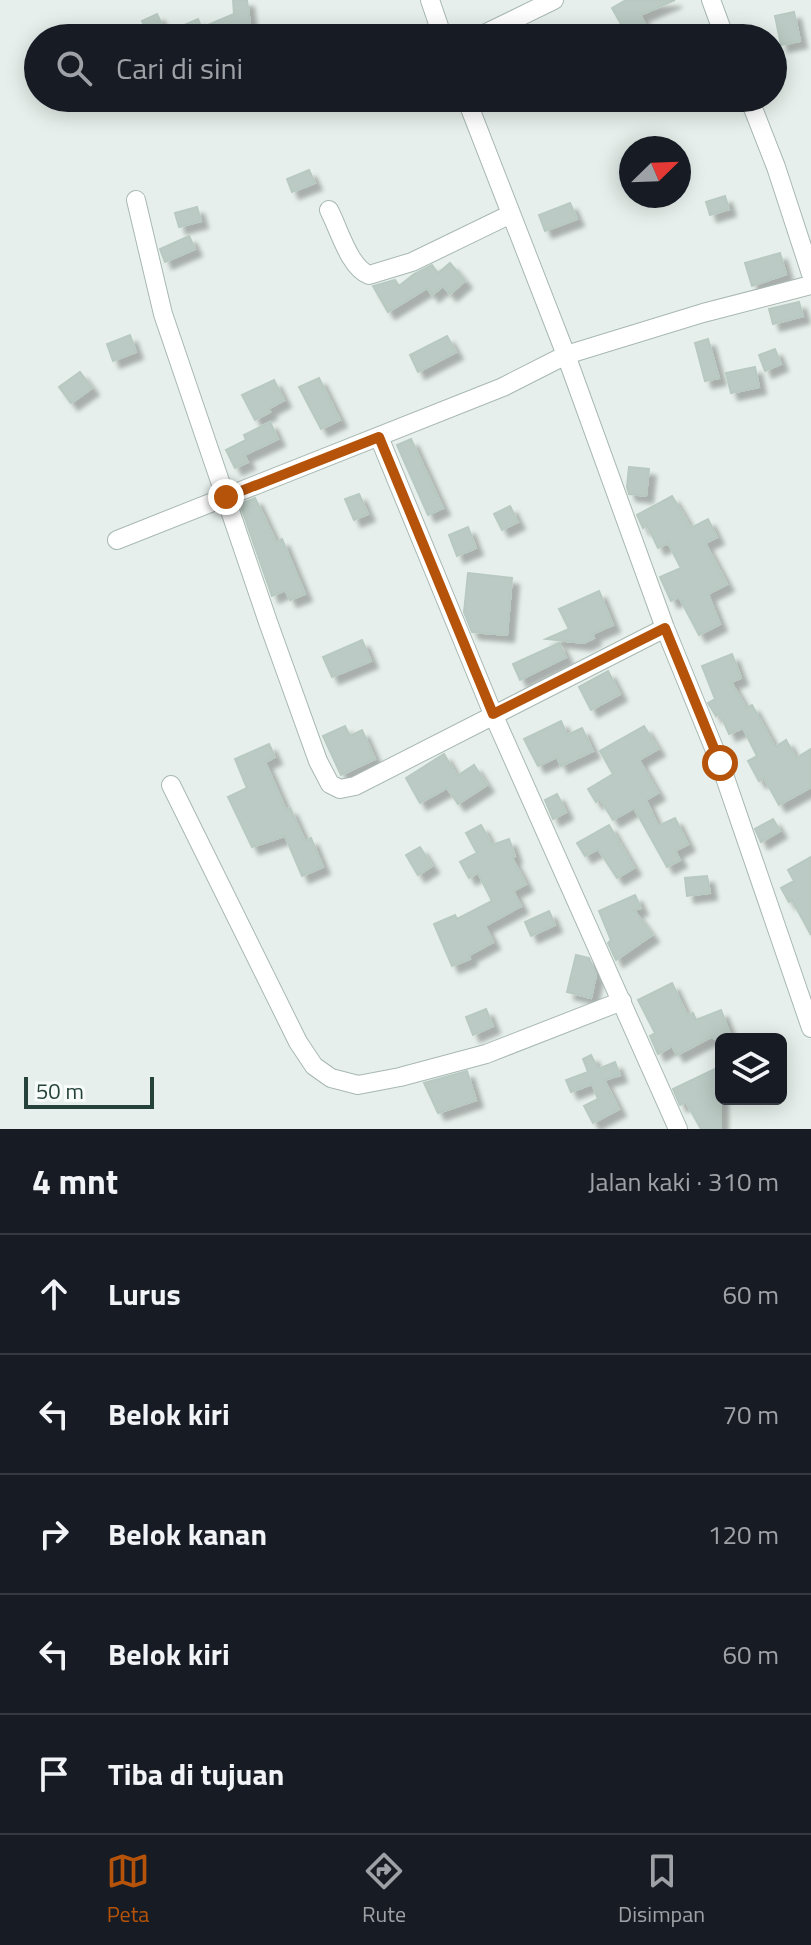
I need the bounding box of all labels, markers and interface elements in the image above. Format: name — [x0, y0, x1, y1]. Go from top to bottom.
search box — [24, 24, 787, 112]
text: Cari di sini — [116, 45, 243, 91]
icon: search — [52, 46, 96, 90]
north arrow — [619, 136, 691, 208]
route end — [208, 479, 244, 515]
route start — [702, 745, 738, 781]
map controls — [715, 1033, 787, 1105]
button: layers — [715, 1033, 787, 1105]
scale bar — [24, 1073, 154, 1109]
text: 50 m — [36, 1074, 84, 1108]
text: 4 mnt — [32, 1155, 118, 1207]
text: Jalan kaki · 310 m — [588, 1162, 779, 1201]
text: Lurus — [108, 1271, 181, 1317]
icon: ahead — [32, 1272, 76, 1316]
text: 60 m — [722, 1275, 779, 1314]
text: Belok kiri — [108, 1391, 230, 1437]
icon: left — [32, 1392, 76, 1436]
text: 70 m — [722, 1395, 779, 1434]
text: Belok kanan — [108, 1511, 267, 1557]
icon: right — [32, 1512, 76, 1556]
text: 120 m — [708, 1515, 779, 1554]
text: Belok kiri — [108, 1631, 230, 1677]
icon: left — [32, 1632, 76, 1676]
text: 60 m — [722, 1635, 779, 1674]
text: Tiba di tujuan — [108, 1751, 284, 1797]
icon: arrive — [32, 1752, 76, 1796]
tab: Peta — [106, 1849, 150, 1931]
tab: Rute — [362, 1849, 406, 1931]
tab: Disimpan — [618, 1849, 705, 1931]

